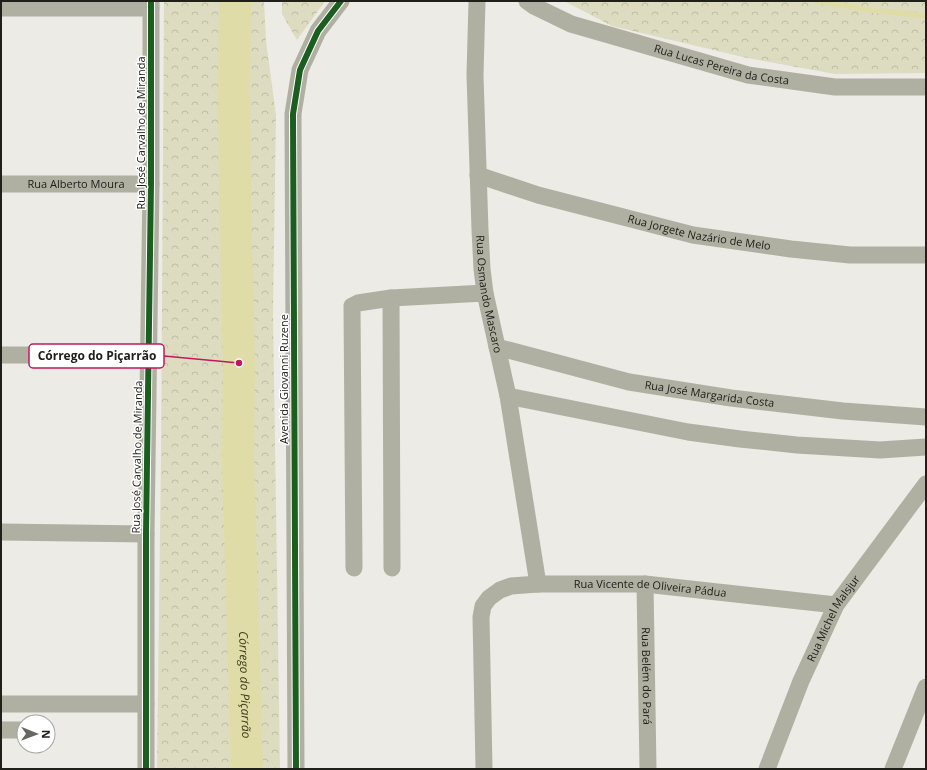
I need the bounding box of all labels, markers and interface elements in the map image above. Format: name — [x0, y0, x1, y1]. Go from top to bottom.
street label: Rua Lucas Pereira da Costa — [652, 40, 790, 88]
street label: Rua José Carvalho de Miranda — [133, 56, 148, 210]
street label: Rua Alberto Moura — [27, 176, 125, 191]
street label: Rua Jorgete Nazário de Melo — [626, 210, 772, 253]
street label: Rua Osmando Mascaro — [473, 235, 506, 355]
street label: Avenida Giovanni Ruzene — [276, 314, 291, 444]
callout: Córrego do Piçarrão — [29, 344, 164, 368]
text: Córrego do Piçarrão — [38, 347, 156, 364]
street label: Rua José Margarida Costa — [644, 377, 775, 410]
street label: Rua José Carvalho de Miranda — [128, 380, 145, 534]
street label: Rua Michel Malsjur — [803, 571, 863, 664]
street label: Rua Vicente de Oliveira Pádua — [574, 576, 727, 600]
street label: Rua Belém do Pará — [639, 627, 655, 725]
water label: Córrego do Piçarrão — [235, 631, 255, 739]
north arrow — [16, 714, 56, 754]
text: N — [39, 730, 54, 739]

